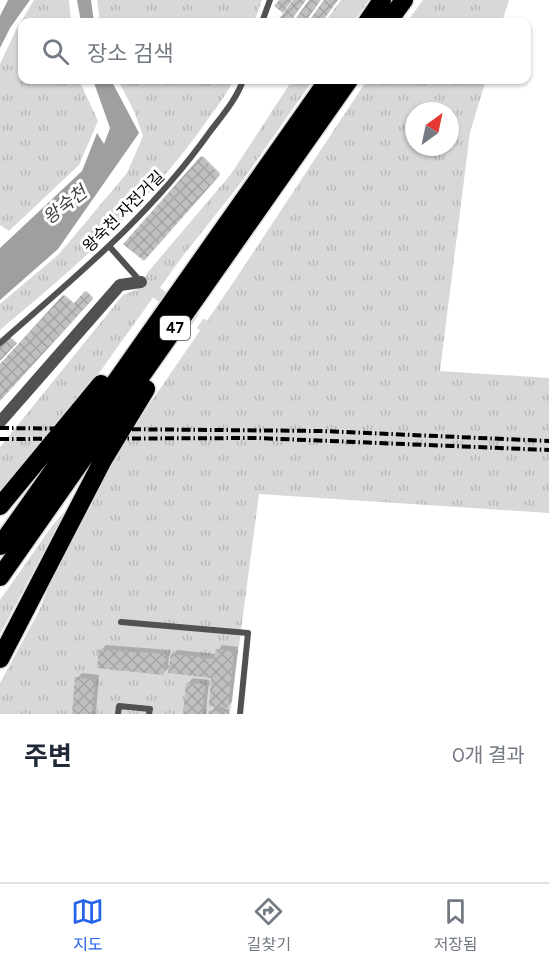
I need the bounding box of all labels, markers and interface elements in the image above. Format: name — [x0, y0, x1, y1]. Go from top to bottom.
search box — [18, 18, 531, 84]
icon: search — [39, 35, 72, 68]
text: 장소 검색 — [87, 40, 173, 67]
north arrow — [405, 102, 459, 156]
street label: 왕숙천 자전거길 — [79, 167, 168, 256]
water label: 왕숙천 — [39, 180, 93, 229]
road number: 47 — [160, 316, 190, 340]
text: 주변 — [24, 740, 72, 772]
text: 0개 결과 — [452, 743, 525, 767]
tab: 지도 — [71, 895, 104, 955]
tab: 길찾기 — [247, 895, 291, 955]
tab: 저장됨 — [434, 895, 478, 955]

